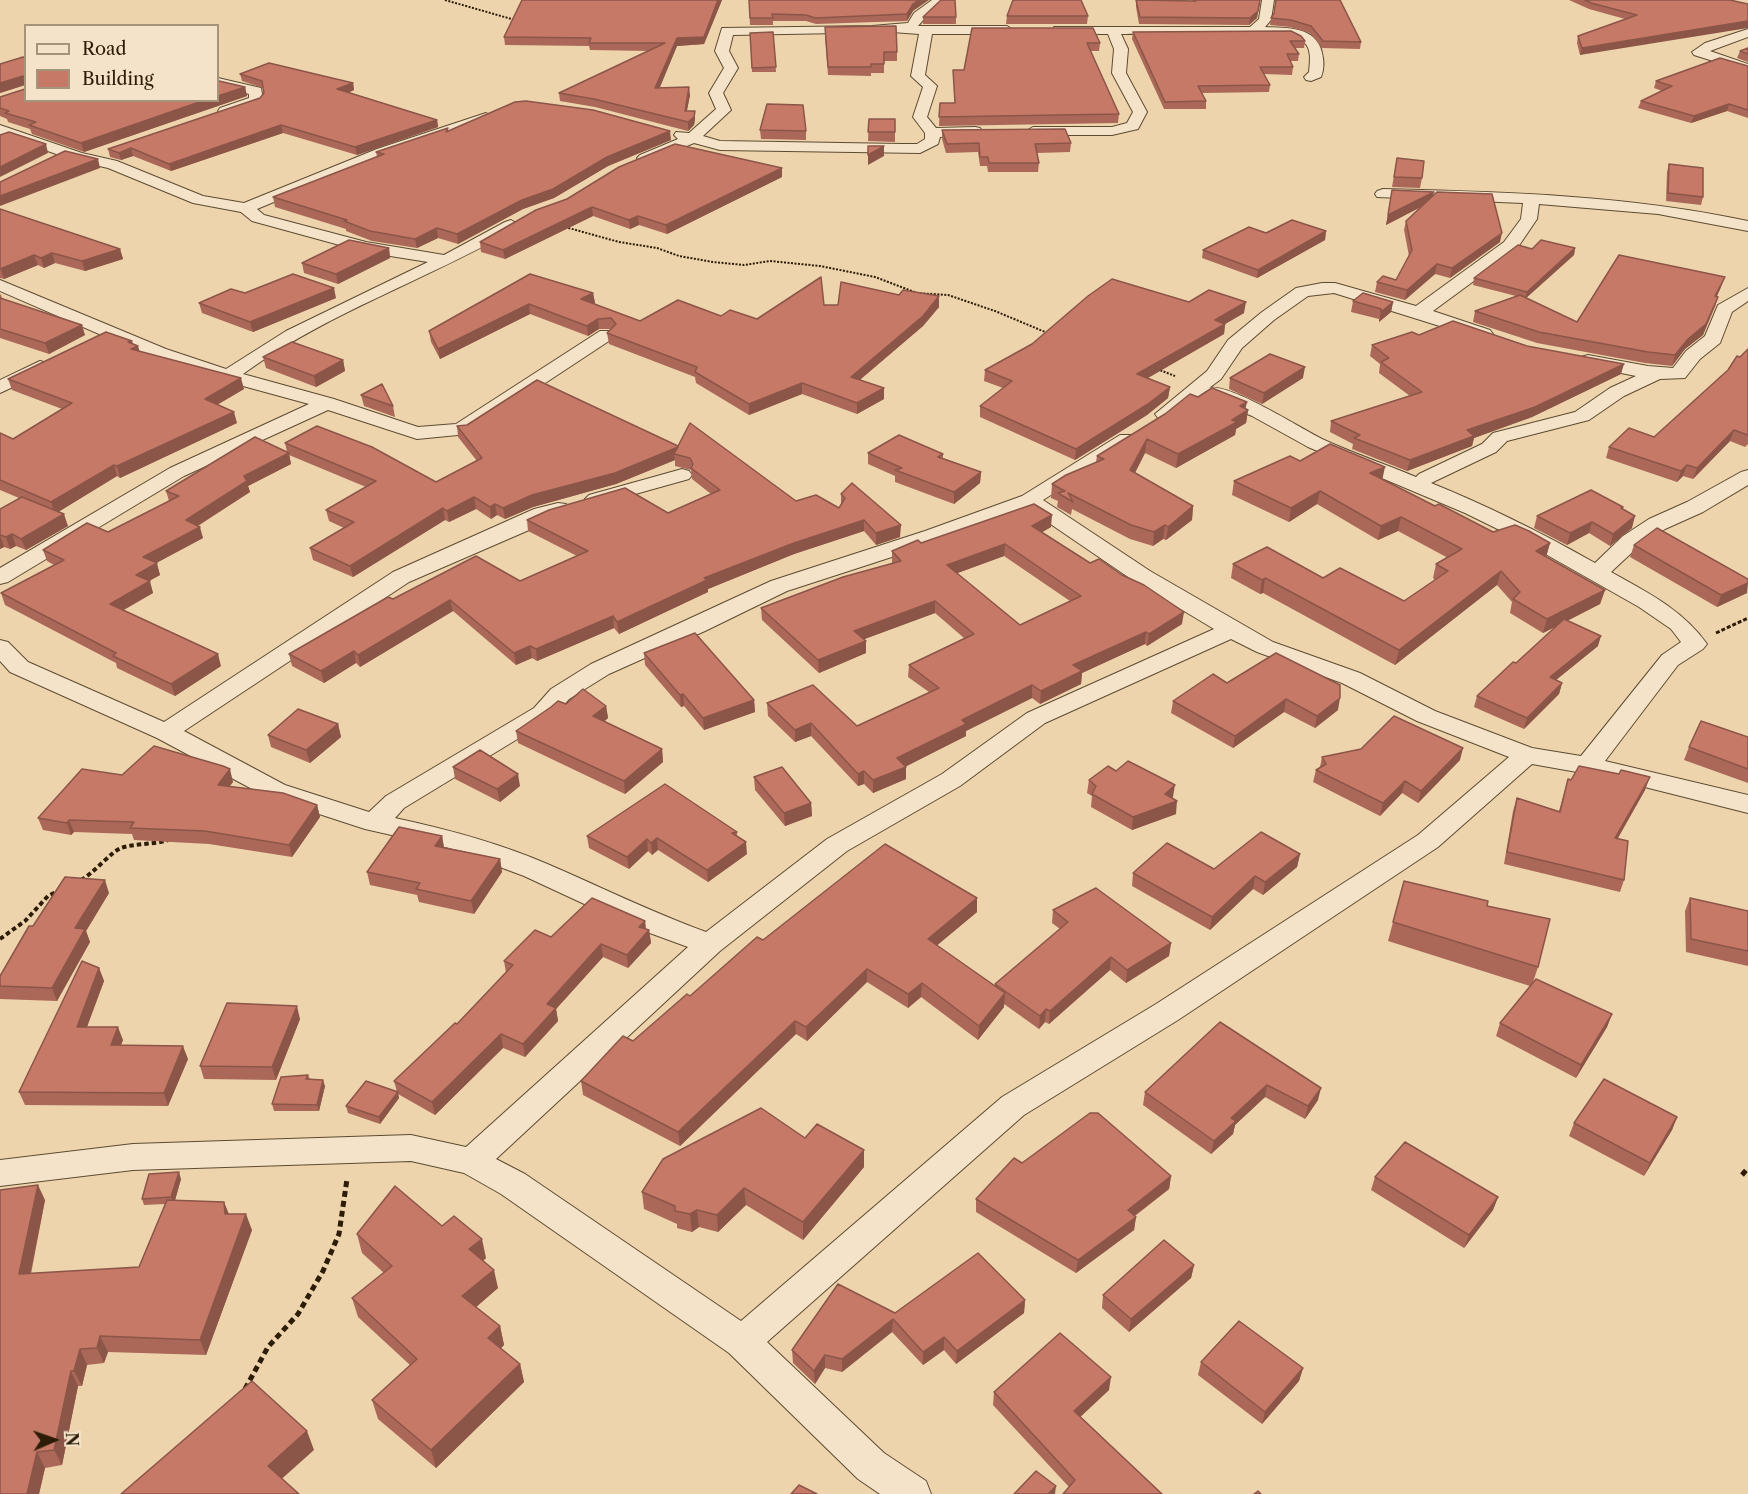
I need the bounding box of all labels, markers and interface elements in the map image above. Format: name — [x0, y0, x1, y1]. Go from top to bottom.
legend — [24, 24, 219, 102]
text: Road — [82, 38, 127, 60]
text: Building — [82, 68, 154, 90]
north arrow — [24, 1410, 84, 1470]
text: N — [62, 1432, 82, 1447]

